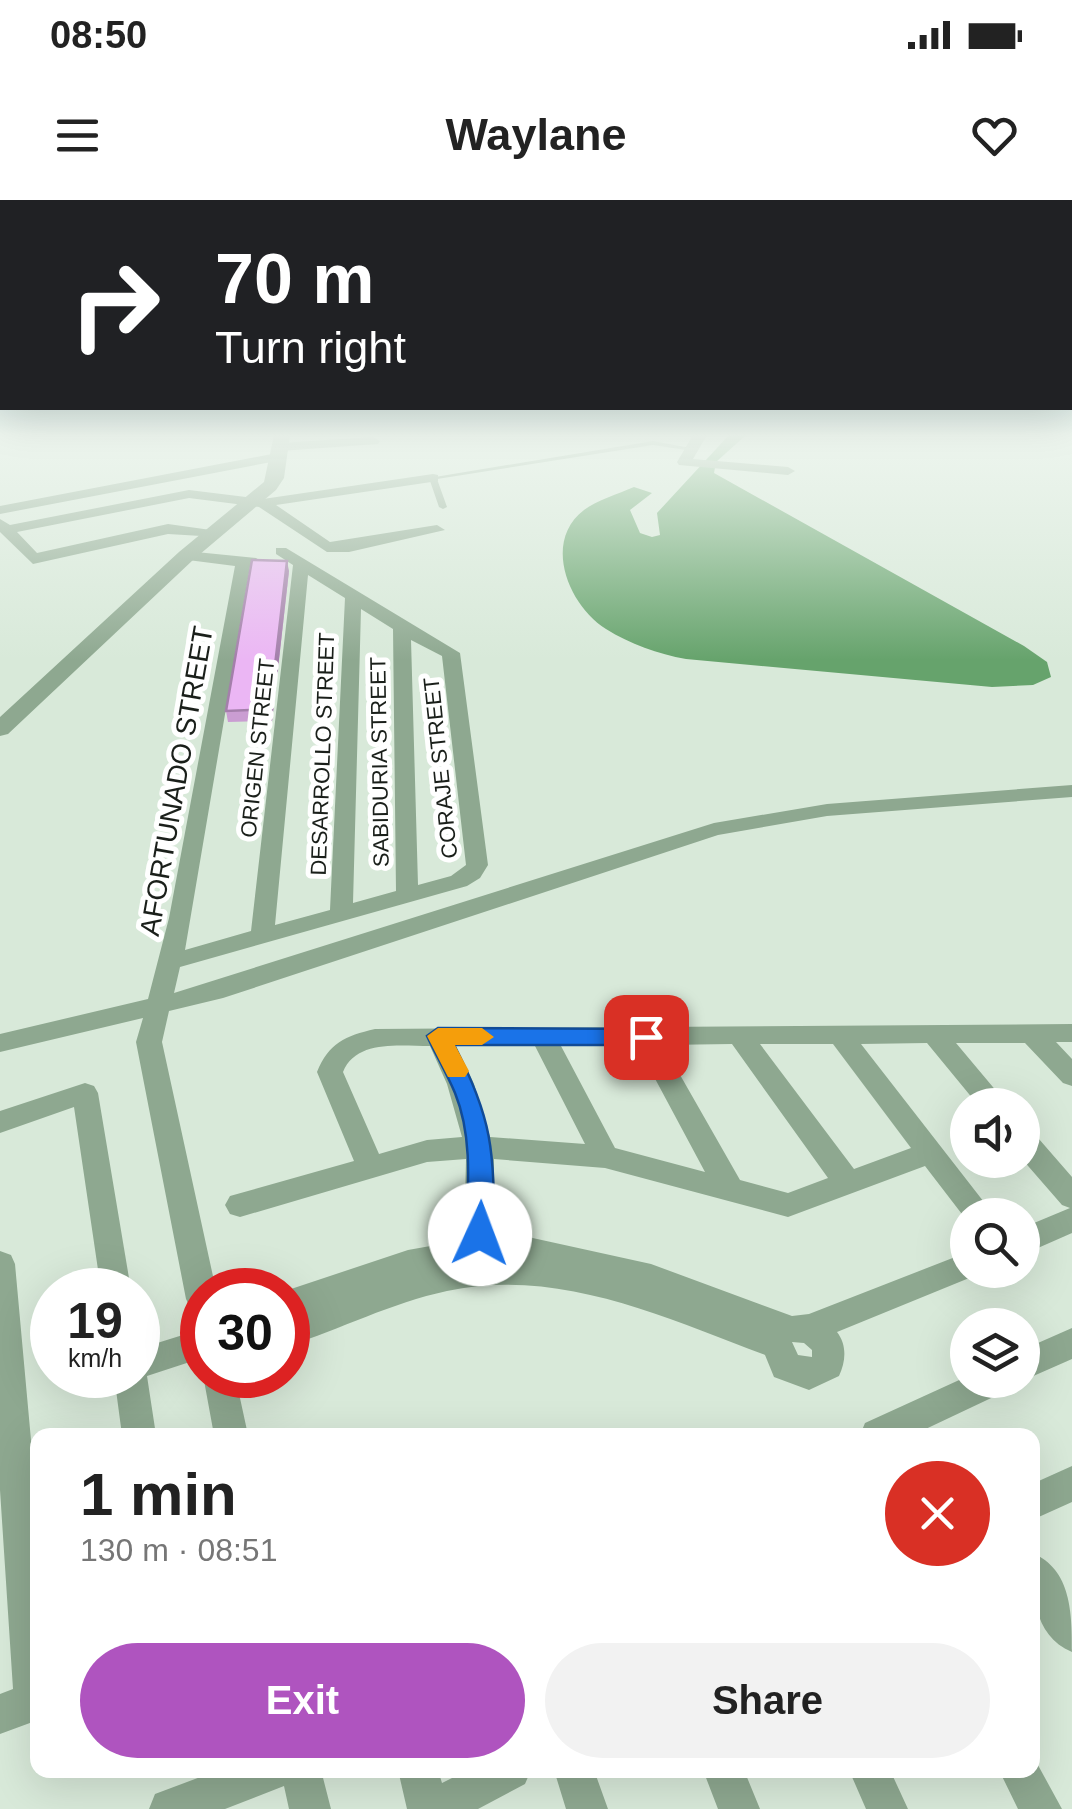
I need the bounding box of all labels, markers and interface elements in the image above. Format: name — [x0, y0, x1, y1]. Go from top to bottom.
text: 08:50 — [50, 14, 147, 56]
icon: menu — [50, 108, 105, 163]
icon: heart — [967, 108, 1022, 163]
text: Waylane — [446, 109, 626, 160]
icon: right — [50, 240, 180, 370]
text: 70 m — [215, 240, 375, 318]
text: Turn right — [215, 322, 406, 373]
street label: AFORTUNADO STREET — [134, 624, 219, 938]
street label: DESARROLLO STREET — [306, 632, 339, 876]
street label: ORIGEN STREET — [236, 657, 279, 839]
street label: SABIDURIA STREET — [365, 657, 394, 867]
street label: CORAJE STREET — [419, 676, 462, 860]
pin — [604, 995, 689, 1080]
icon: arrive — [619, 1010, 674, 1065]
map controls — [950, 1088, 1040, 1398]
button: sound — [950, 1088, 1040, 1178]
position arrow — [428, 1182, 532, 1286]
button: search — [950, 1198, 1040, 1288]
speed limit sign: 30 — [180, 1268, 310, 1398]
text: 19 — [67, 1293, 123, 1349]
button: layers — [950, 1308, 1040, 1398]
text: km/h — [68, 1344, 122, 1372]
text: 1 min — [80, 1461, 237, 1528]
button: close — [885, 1461, 990, 1566]
text: 130 m · 08:51 — [80, 1532, 277, 1568]
button: Exit — [80, 1643, 525, 1758]
button: Share — [545, 1643, 990, 1758]

